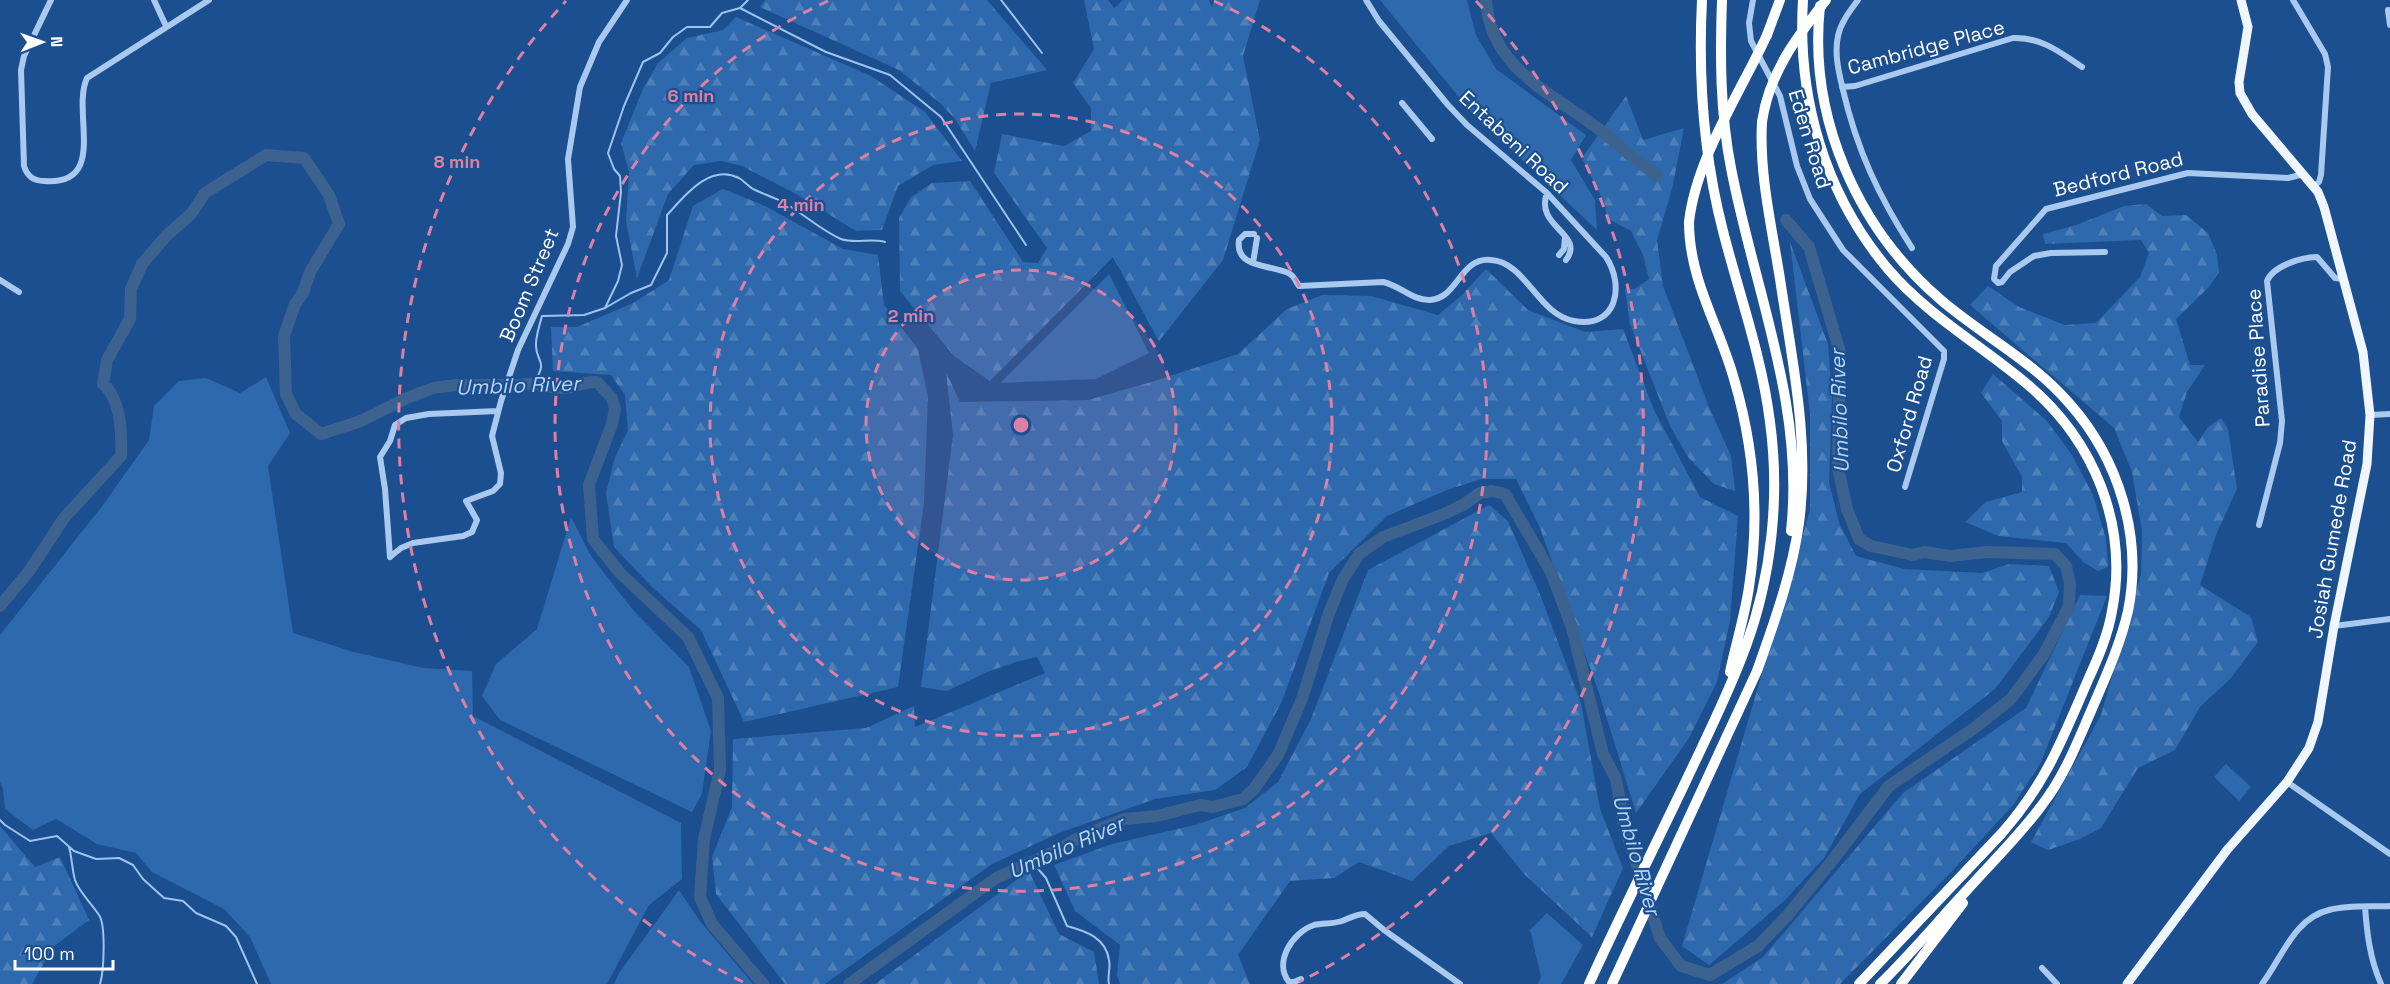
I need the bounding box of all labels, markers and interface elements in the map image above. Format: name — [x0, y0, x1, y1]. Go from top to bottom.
north arrow — [12, 12, 72, 72]
street label: Cambridge Place — [1845, 14, 2007, 80]
text: N — [46, 36, 67, 47]
text: 6 min — [668, 84, 714, 107]
street label: Entabeni Road — [1454, 85, 1574, 199]
street label: Eden Road — [1783, 86, 1837, 192]
street label: Bedford Road — [2050, 145, 2186, 203]
text: 8 min — [434, 150, 480, 173]
text: 4 min — [777, 193, 825, 216]
street label: Boom Street — [493, 224, 565, 346]
street label: Paradise Place — [2240, 288, 2276, 428]
text: 2 min — [888, 304, 934, 327]
water label: Umbilo River — [1823, 347, 1855, 473]
street label: Oxford Road — [1880, 353, 1938, 475]
water label: Umbilo River — [456, 369, 582, 401]
centre of rings — [1011, 415, 1031, 435]
street label: Josiah Gumede Road — [2302, 438, 2362, 640]
water label: Umbilo River — [1607, 792, 1668, 920]
water label: Umbilo River — [1004, 809, 1130, 885]
scale bar — [15, 933, 112, 971]
text: 100 m — [24, 942, 75, 965]

